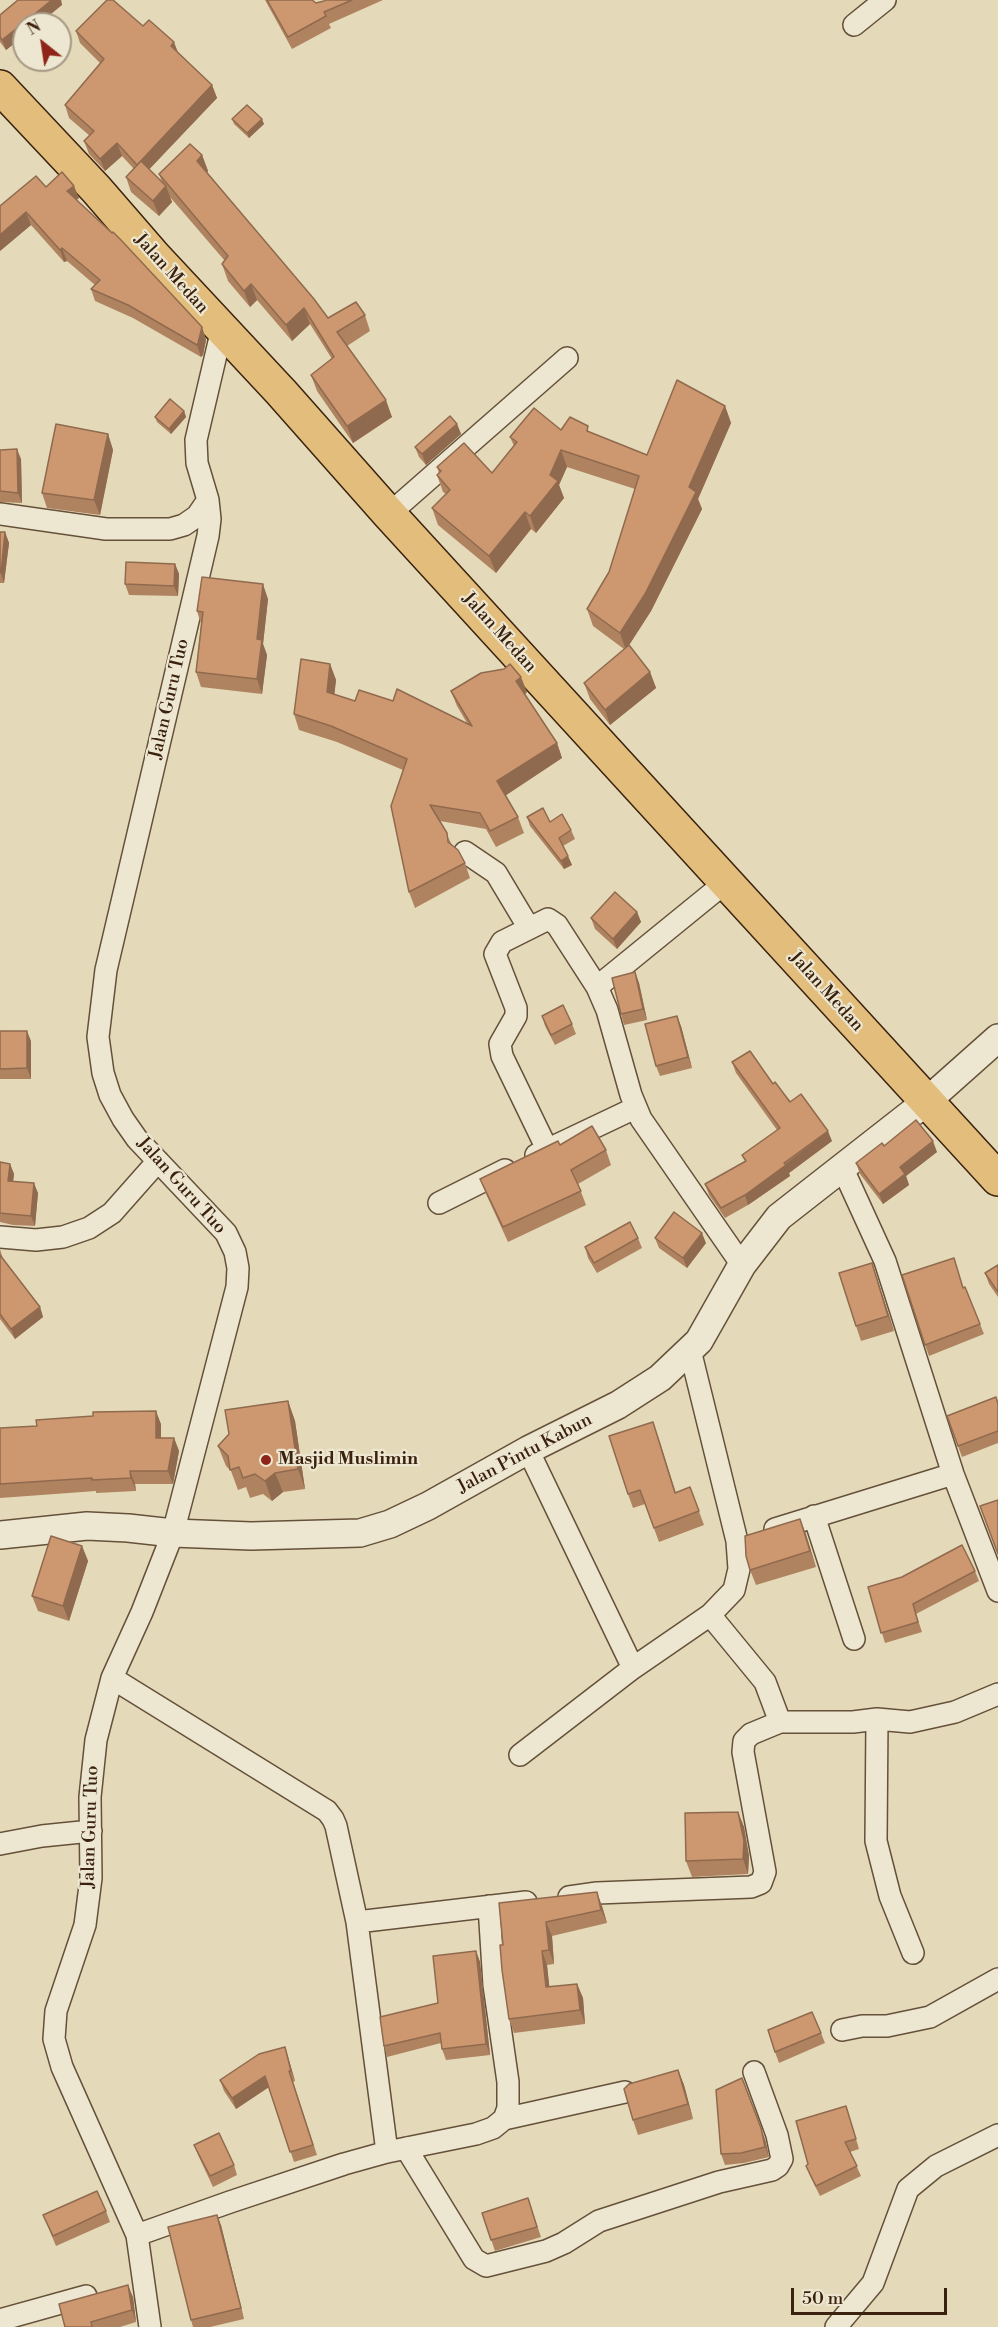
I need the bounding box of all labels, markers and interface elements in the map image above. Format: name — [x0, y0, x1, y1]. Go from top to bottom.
north arrow — [12, 12, 72, 72]
text: N — [24, 16, 44, 40]
street label: Jalan Medan — [129, 229, 213, 319]
street label: Jalan Medan — [457, 588, 541, 678]
street label: Jalan Guru Tuo — [146, 637, 194, 761]
street label: Jalan Medan — [784, 947, 868, 1037]
street label: Jalan Guru Tuo — [132, 1133, 230, 1239]
street label: Jalan Pintu Kabun — [454, 1409, 596, 1499]
place label: Masjid Muslimin — [278, 1449, 418, 1471]
marker: Masjid Muslimin — [259, 1453, 273, 1467]
street label: Jalan Guru Tuo — [78, 1765, 104, 1889]
scale bar — [794, 2276, 950, 2314]
text: 50 m — [802, 2287, 843, 2310]

